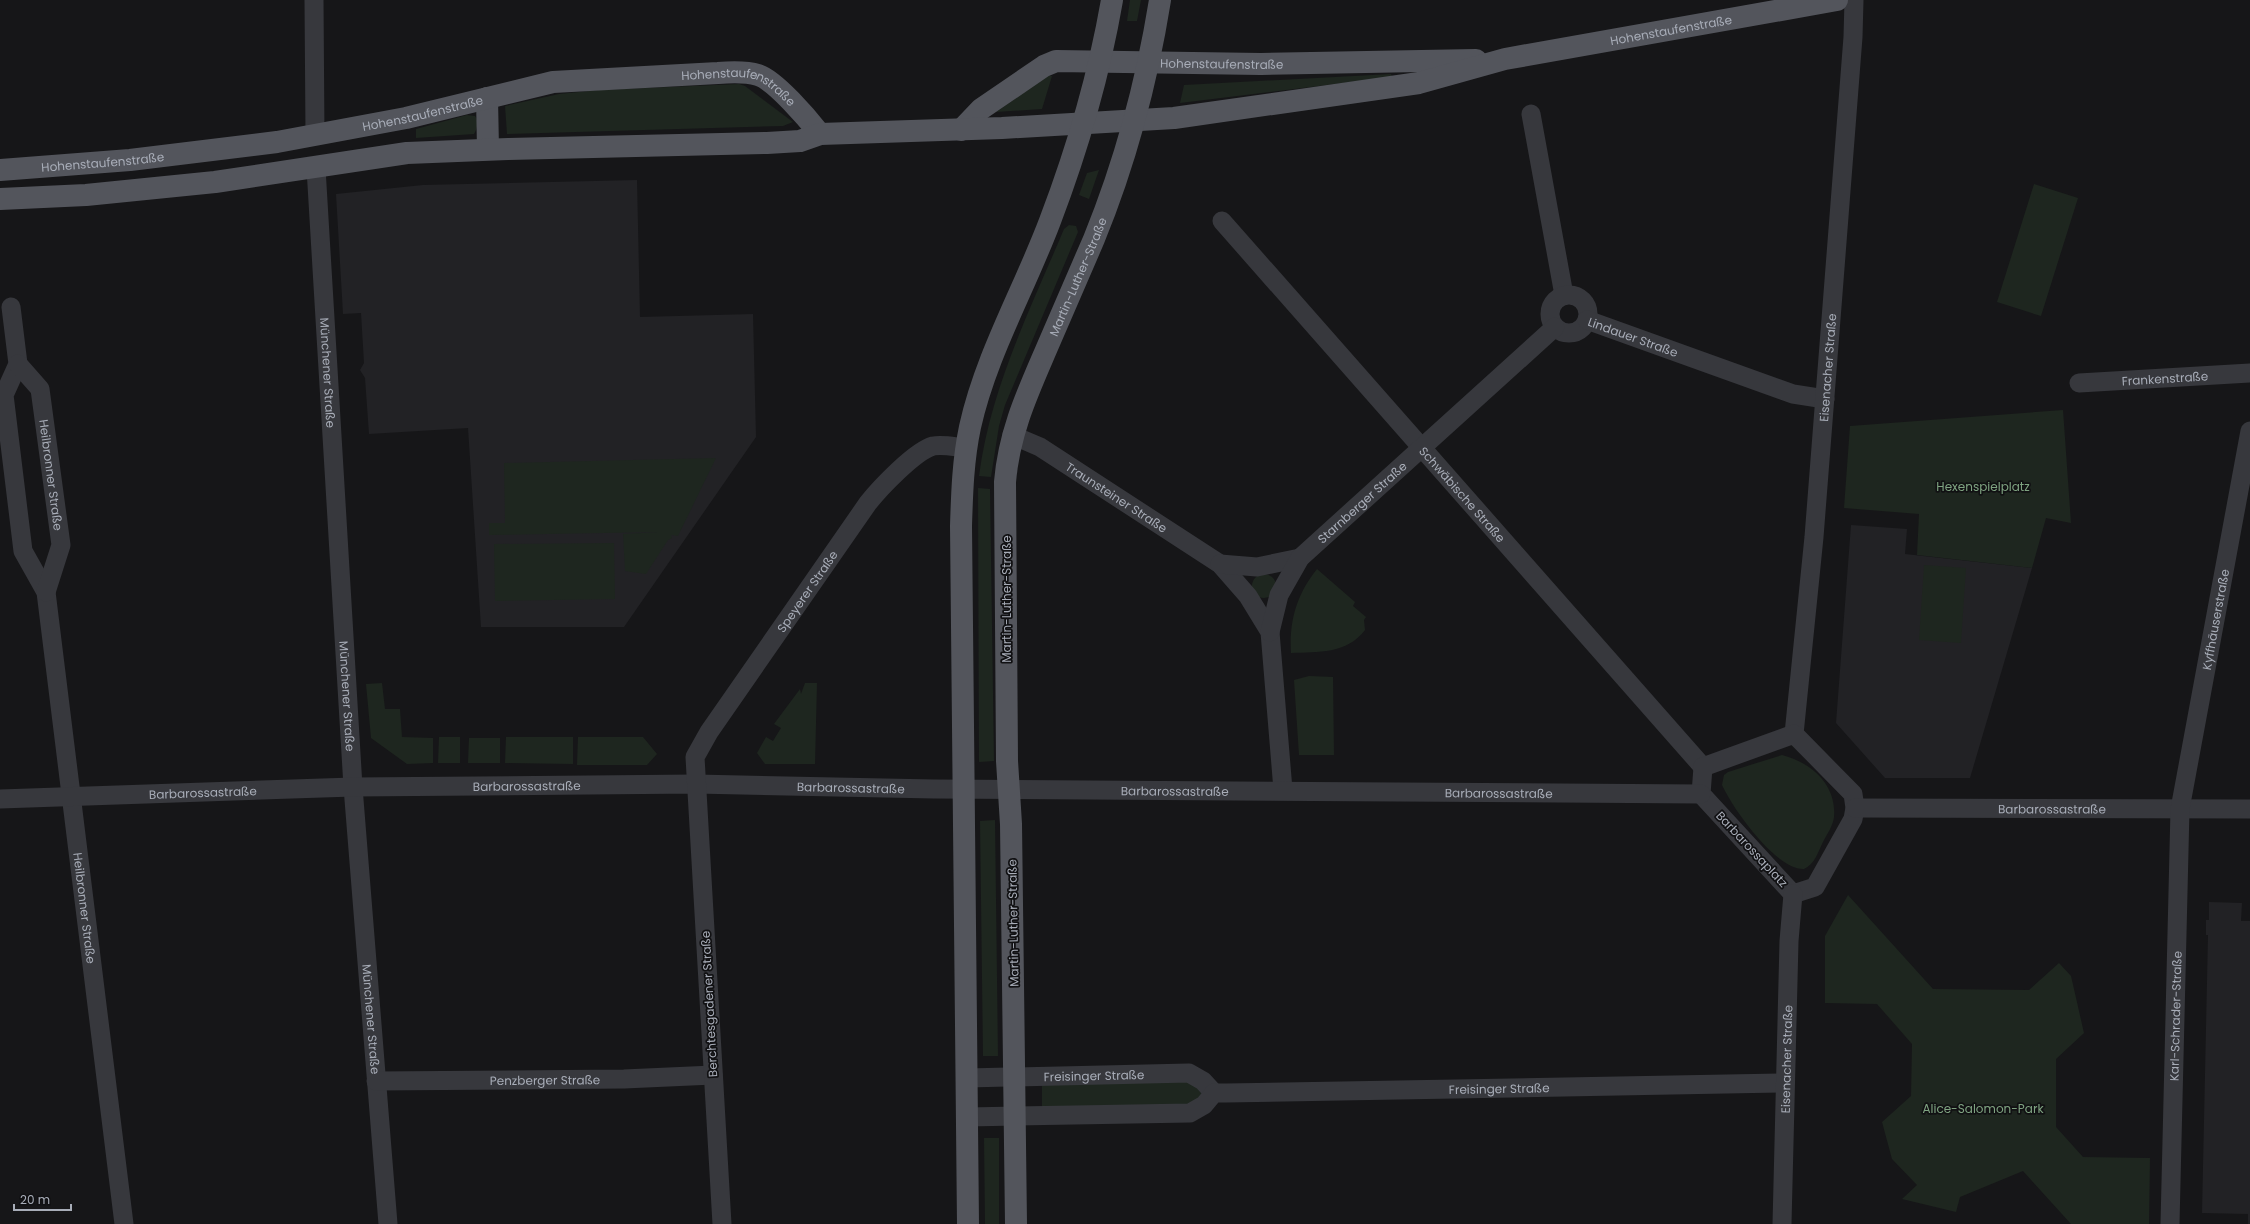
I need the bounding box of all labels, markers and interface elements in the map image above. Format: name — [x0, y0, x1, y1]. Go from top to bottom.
street label: Hohenstaufenstraße — [1609, 10, 1733, 49]
street label: Hohenstaufenstraße — [1160, 54, 1283, 73]
street label: Hohenstaufenstraße — [681, 64, 800, 110]
street label: Hohenstaufenstraße — [361, 91, 485, 134]
street label: Hohenstaufenstraße — [41, 147, 165, 175]
street label: Martin-Luther-Straße — [1045, 215, 1110, 339]
street label: Lindauer Straße — [1586, 313, 1681, 361]
street label: Eisenacher Straße — [1815, 313, 1840, 422]
street label: Münchener Straße — [316, 317, 340, 428]
street label: Frankenstraße — [2121, 367, 2209, 389]
street label: Heilbronner Straße — [36, 418, 67, 532]
street label: Schwäbische Straße — [1416, 442, 1510, 546]
street label: Starnberger Straße — [1314, 457, 1410, 547]
street label: Traunsteiner Straße — [1063, 458, 1171, 536]
park label: Hexenspielplatz — [1936, 478, 2030, 495]
street label: Martin-Luther-Straße — [998, 535, 1015, 663]
street label: Speyerer Straße — [772, 547, 841, 635]
street label: Kyffhäuserstraße — [2197, 567, 2233, 671]
street label: Münchener Straße — [336, 640, 359, 752]
street label: Barbarossastraße — [473, 777, 581, 794]
street label: Barbarossastraße — [797, 778, 905, 797]
street label: Barbarossastraße — [149, 782, 257, 802]
street label: Barbarossastraße — [1121, 782, 1229, 799]
street label: Barbarossastraße — [1445, 784, 1553, 802]
street label: Barbarossastraße — [1998, 800, 2106, 817]
street label: Barbarossaplatz — [1712, 807, 1792, 891]
street label: Heilbronner Straße — [70, 851, 100, 965]
street label: Martin-Luther-Straße — [1003, 859, 1023, 987]
street label: Berchtesgadener Straße — [697, 930, 721, 1078]
street label: Karl-Schrader-Straße — [2165, 951, 2185, 1081]
street label: Münchener Straße — [359, 963, 384, 1075]
street label: Eisenacher Straße — [1776, 1005, 1796, 1113]
street label: Freisinger Straße — [1043, 1066, 1145, 1085]
street label: Penzberger Straße — [490, 1071, 600, 1089]
street label: Freisinger Straße — [1449, 1079, 1550, 1098]
park label: Alice-Salomon-Park — [1922, 1100, 2044, 1117]
scale bar — [14, 1186, 71, 1212]
text: 20 m — [20, 1191, 50, 1208]

